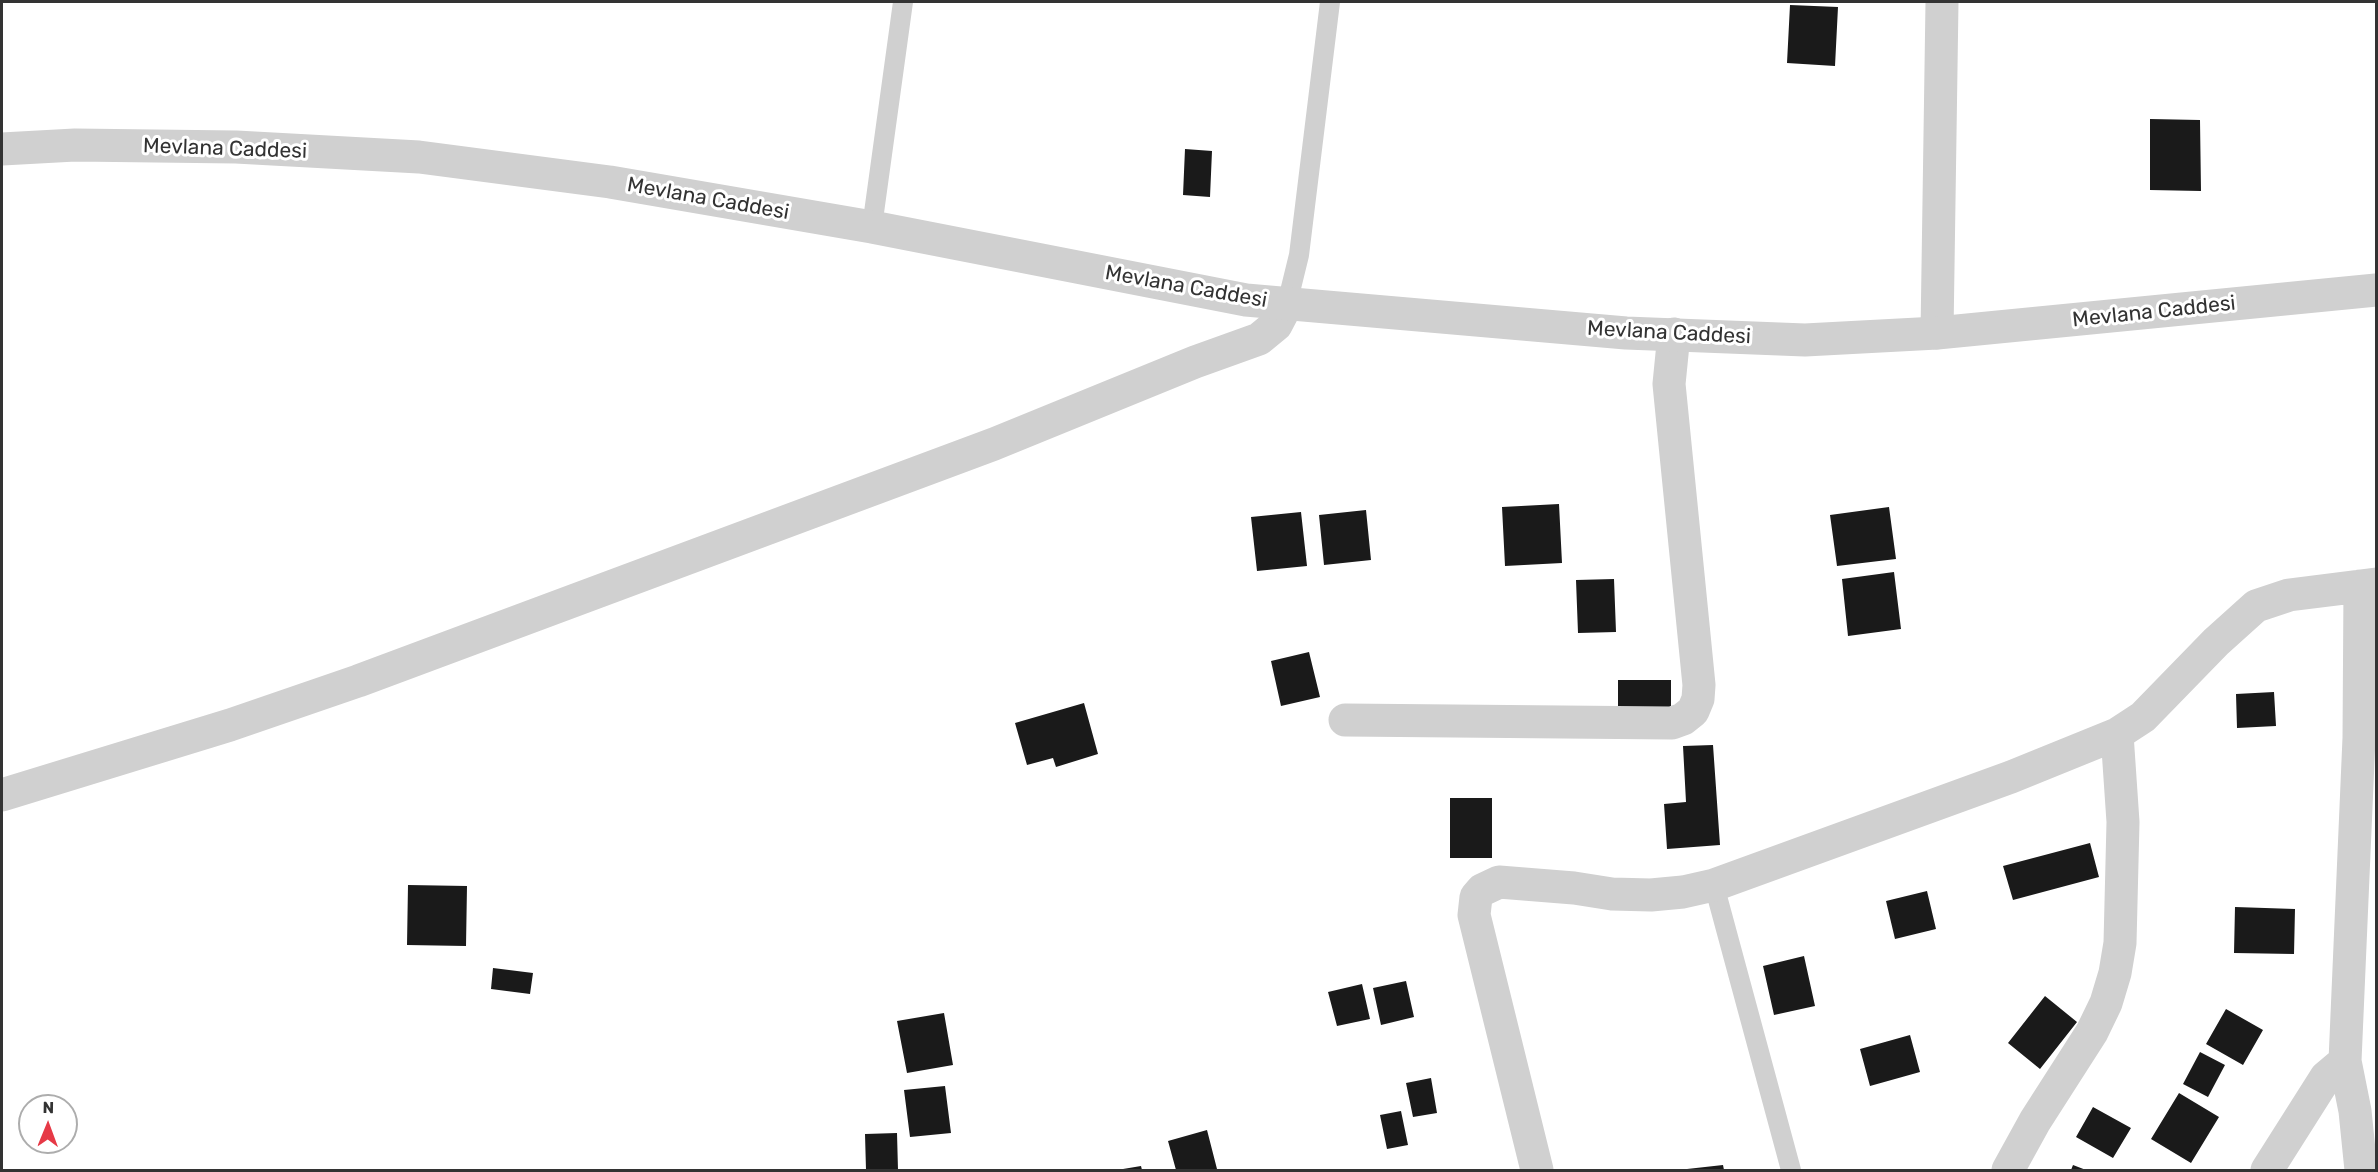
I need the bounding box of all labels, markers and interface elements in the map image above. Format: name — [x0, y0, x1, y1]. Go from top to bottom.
street label: Mevlana Caddesi — [143, 134, 307, 164]
street label: Mevlana Caddesi — [625, 172, 791, 226]
street label: Mevlana Caddesi — [1103, 260, 1269, 314]
street label: Mevlana Caddesi — [2071, 291, 2237, 333]
street label: Mevlana Caddesi — [1586, 316, 1752, 350]
north arrow — [18, 1094, 78, 1154]
text: N — [42, 1098, 54, 1117]

